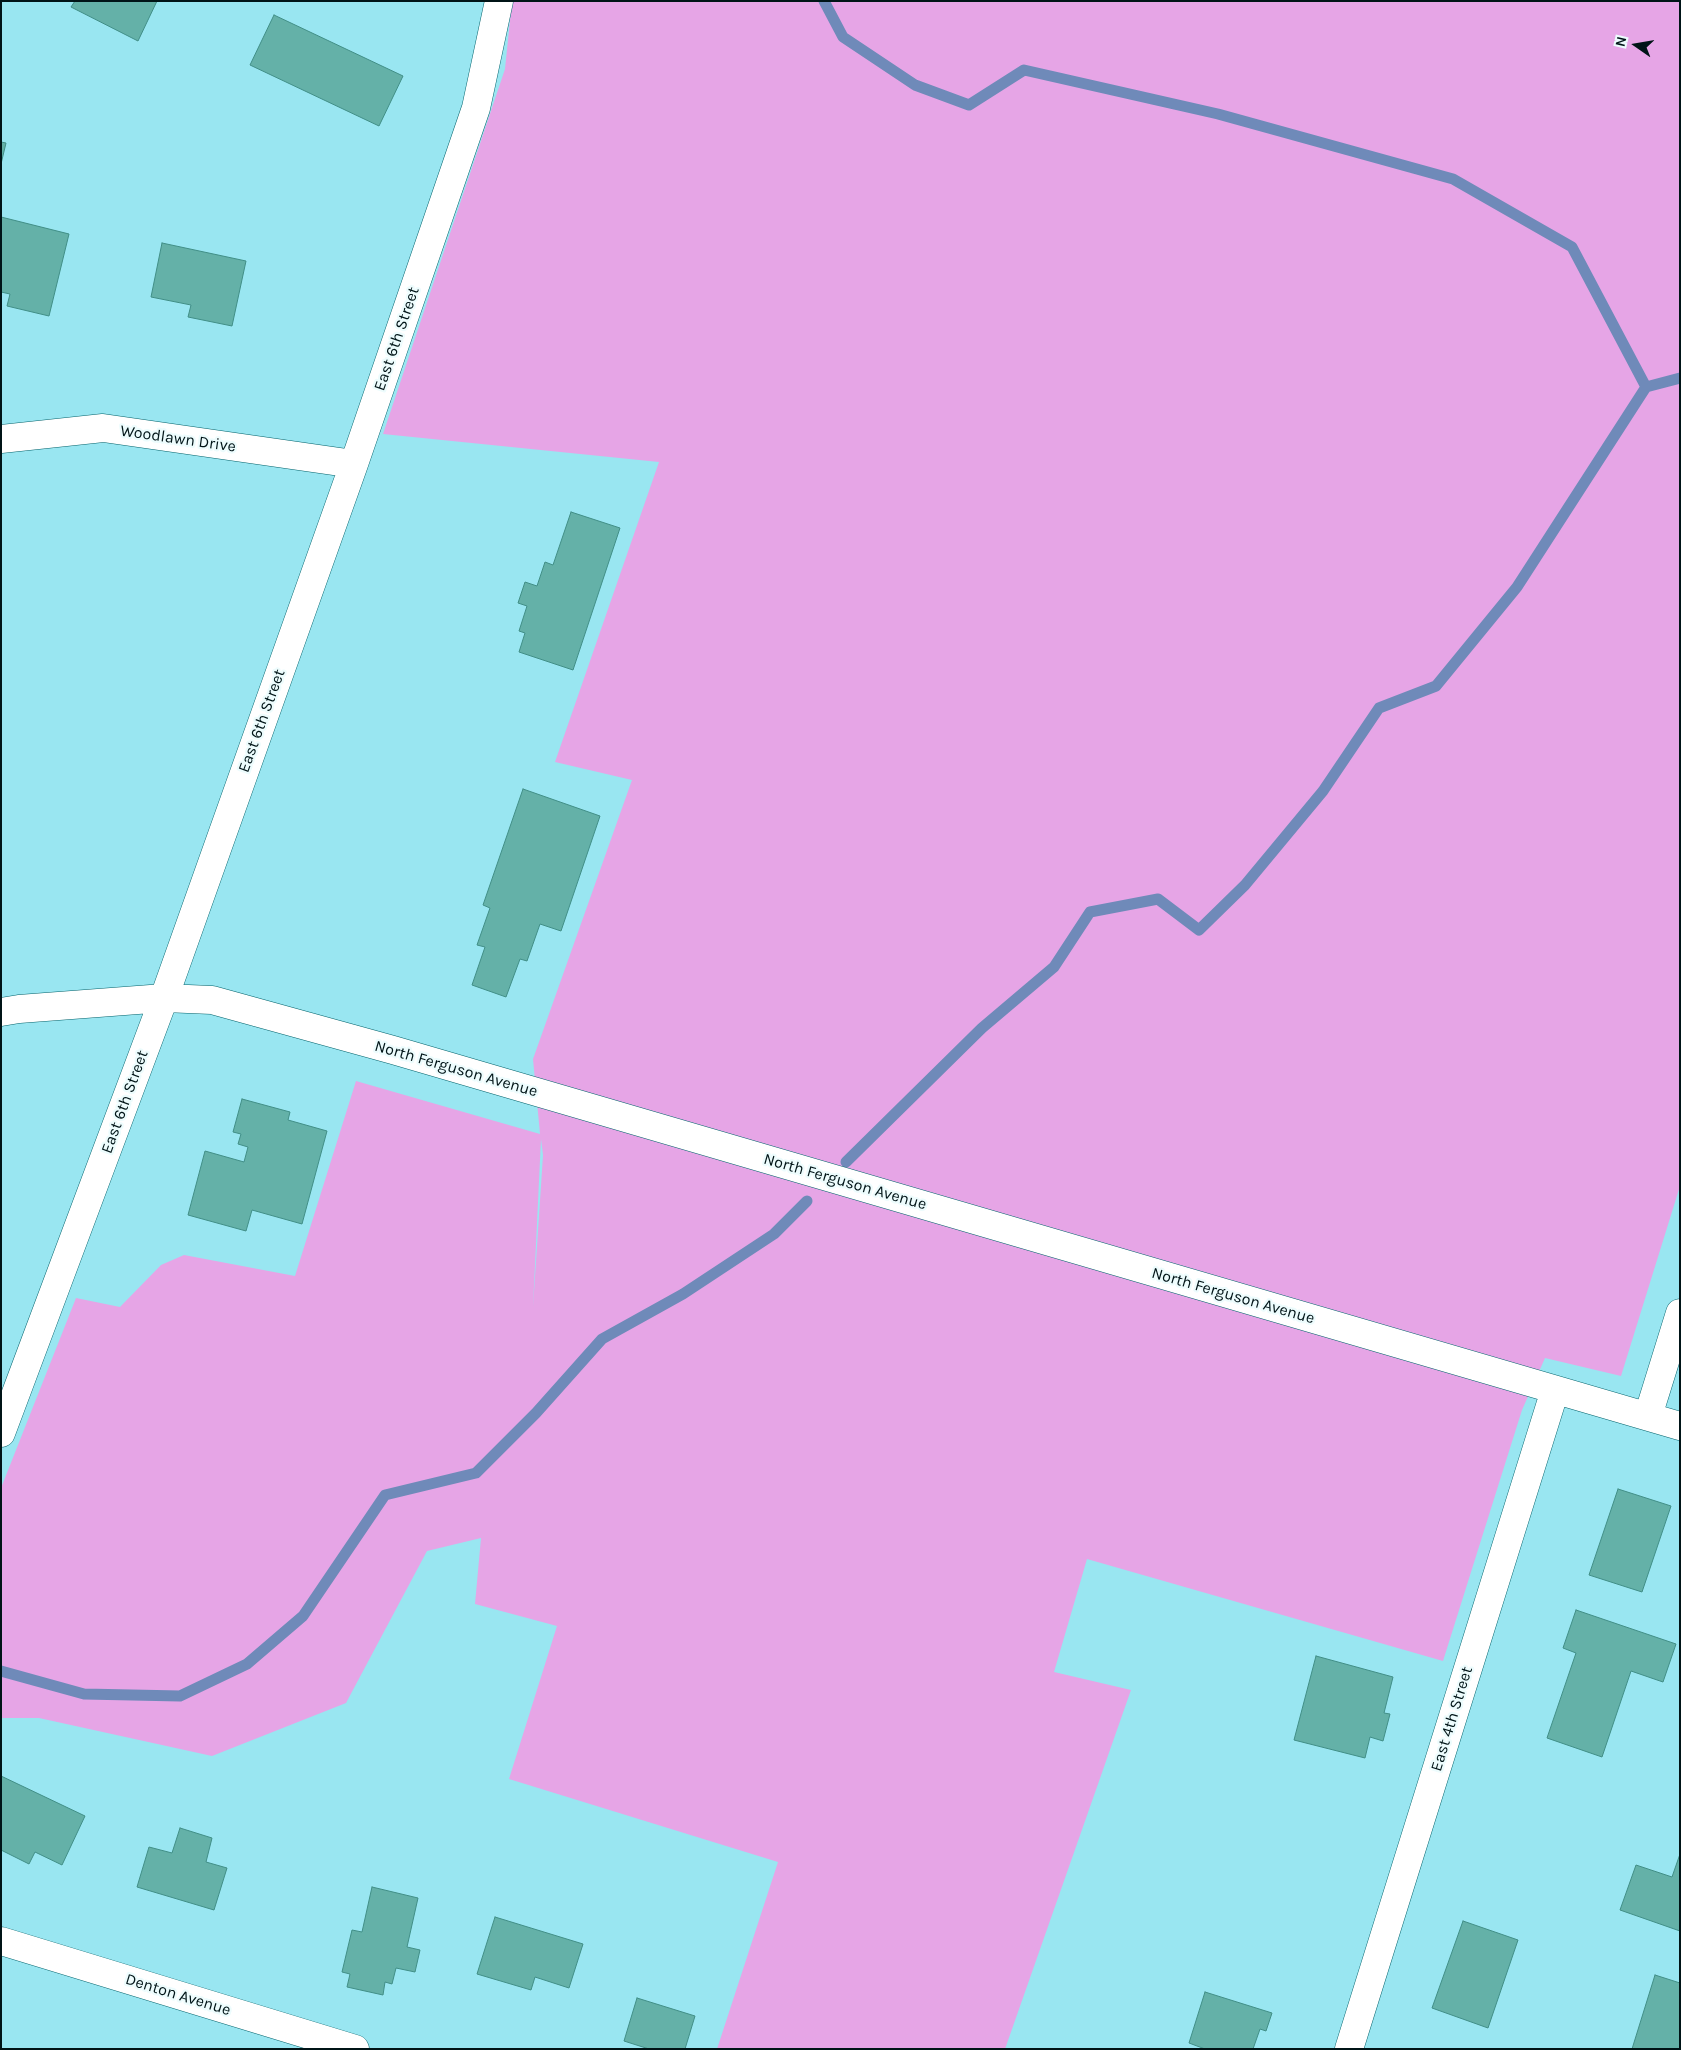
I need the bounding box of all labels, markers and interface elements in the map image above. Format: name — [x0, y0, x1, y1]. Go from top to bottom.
north arrow — [1611, 20, 1661, 70]
text: N — [1611, 35, 1630, 48]
street label: East 6th Street — [370, 285, 424, 393]
street label: Woodlawn Drive — [119, 421, 237, 457]
street label: East 6th Street — [234, 667, 290, 775]
street label: North Ferguson Avenue — [372, 1037, 540, 1101]
street label: East 6th Street — [97, 1048, 153, 1156]
street label: North Ferguson Avenue — [761, 1150, 929, 1214]
street label: North Ferguson Avenue — [1149, 1264, 1317, 1328]
street label: East 4th Street — [1427, 1664, 1477, 1774]
street label: Denton Avenue — [123, 1970, 233, 2020]

